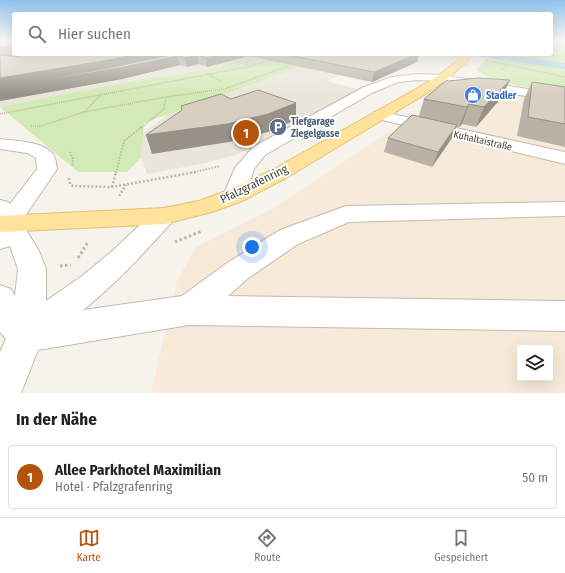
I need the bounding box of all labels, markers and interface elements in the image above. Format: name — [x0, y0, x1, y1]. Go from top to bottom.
search box — [12, 12, 553, 56]
icon: search — [26, 23, 48, 45]
text: Hier suchen — [58, 25, 131, 43]
shop icon: Stadler — [463, 85, 483, 105]
place label: Stadler — [486, 90, 517, 102]
place label: Tiefgarage Ziegelgasse — [291, 116, 340, 140]
parking icon: Tiefgarage Ziegelgasse — [268, 117, 288, 137]
pin: 1 — [233, 118, 259, 148]
street label: Kuhaltaistraße — [452, 128, 513, 154]
street label: Pfalzgrafenring — [218, 161, 290, 206]
your location — [242, 237, 262, 257]
map controls — [517, 345, 553, 381]
button: layers — [517, 345, 553, 381]
text: In der Nähe — [16, 409, 97, 430]
text: Allee Parkhotel Maximilian — [55, 461, 221, 479]
text: 1 — [27, 470, 33, 485]
text: 50 m — [522, 470, 548, 485]
text: Hotel · Pfalzgrafenring — [55, 479, 172, 494]
tab: Karte — [77, 527, 101, 564]
tab: Route — [254, 527, 281, 564]
tab: Gespeichert — [434, 527, 488, 564]

